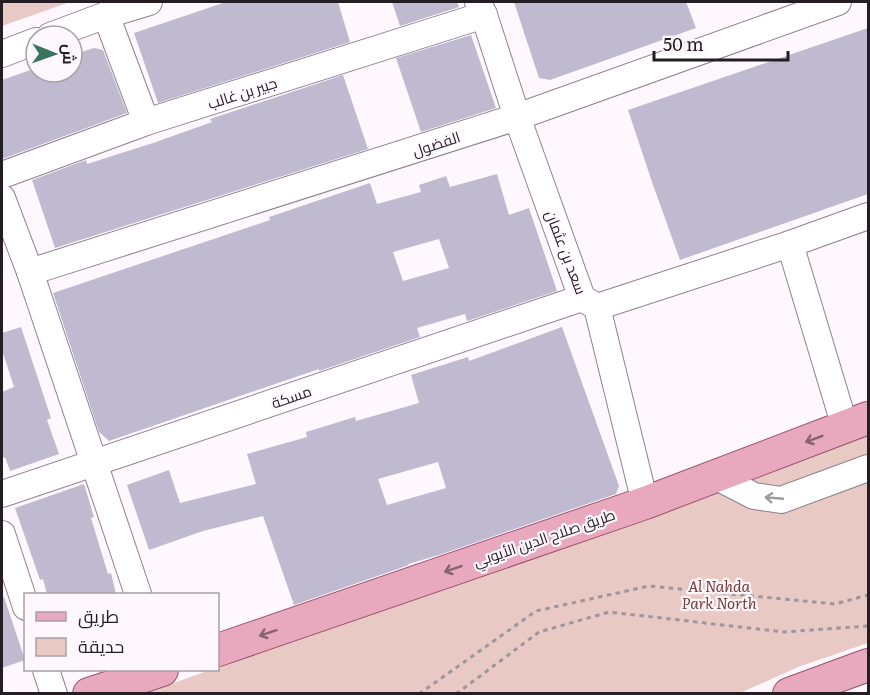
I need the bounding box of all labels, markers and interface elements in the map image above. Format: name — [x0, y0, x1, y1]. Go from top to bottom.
north arrow — [24, 24, 84, 84]
scale bar — [654, 24, 788, 62]
text: 50 m — [663, 30, 704, 57]
text: ش — [58, 44, 82, 65]
street label: جبير بن غالب — [204, 70, 280, 114]
street label: الفضول — [409, 124, 463, 162]
street label: سعد بن عثمان — [540, 207, 594, 297]
street label: مسكة — [268, 378, 314, 414]
one-way arrow — [805, 434, 824, 445]
one-way arrow — [764, 492, 784, 503]
street label: طريق صلاح الدين الأيوبي — [470, 502, 619, 574]
one-way arrow — [444, 565, 463, 576]
park label: Al Nahda Park North — [682, 574, 757, 614]
legend — [24, 593, 219, 671]
text: طريق — [78, 602, 119, 629]
one-way arrow — [260, 628, 278, 639]
text: حديقة — [78, 632, 124, 659]

